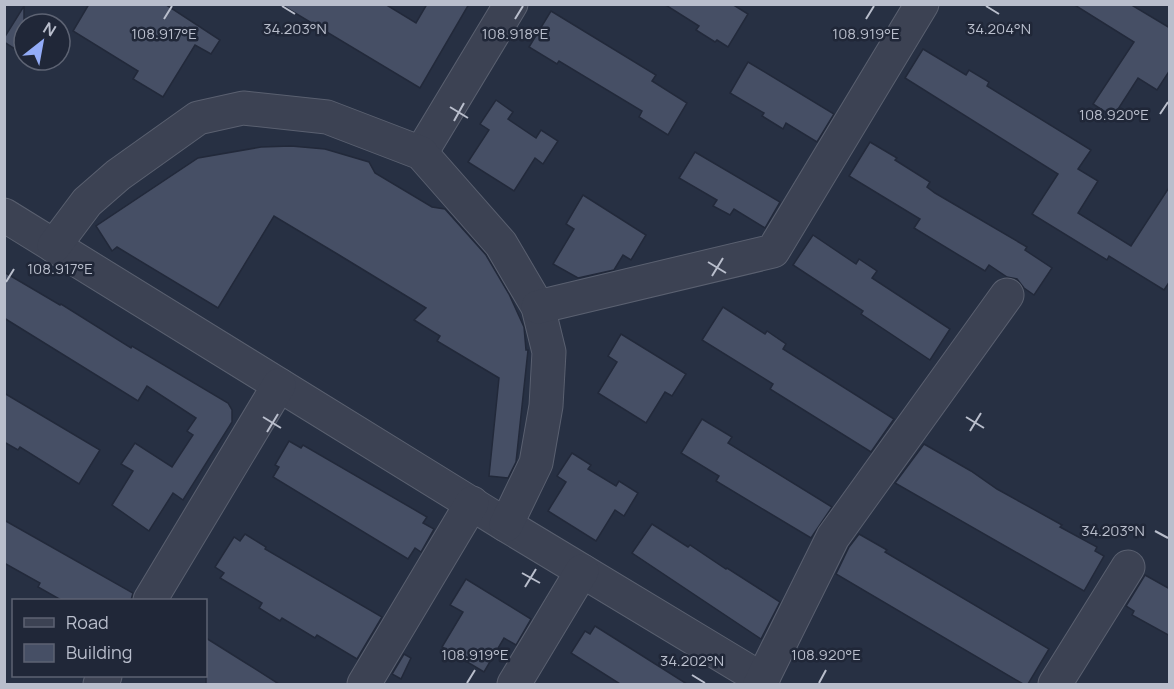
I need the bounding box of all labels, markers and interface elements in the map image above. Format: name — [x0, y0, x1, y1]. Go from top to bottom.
north arrow — [12, 12, 72, 72]
text: N — [39, 17, 60, 42]
text: 34.203°N — [263, 18, 327, 39]
text: 34.204°N — [967, 18, 1031, 39]
text: 108.917°E — [131, 23, 197, 44]
text: 108.918°E — [482, 23, 548, 44]
text: 108.919°E — [832, 23, 900, 44]
text: 108.920°E — [1079, 104, 1149, 125]
text: 108.917°E — [27, 258, 93, 279]
text: 34.203°N — [1081, 520, 1145, 541]
legend — [12, 599, 207, 677]
text: Road — [66, 610, 109, 634]
text: Building — [66, 640, 132, 664]
text: 108.919°E — [441, 644, 509, 665]
text: 108.920°E — [791, 644, 861, 665]
text: 34.202°N — [660, 650, 724, 671]

